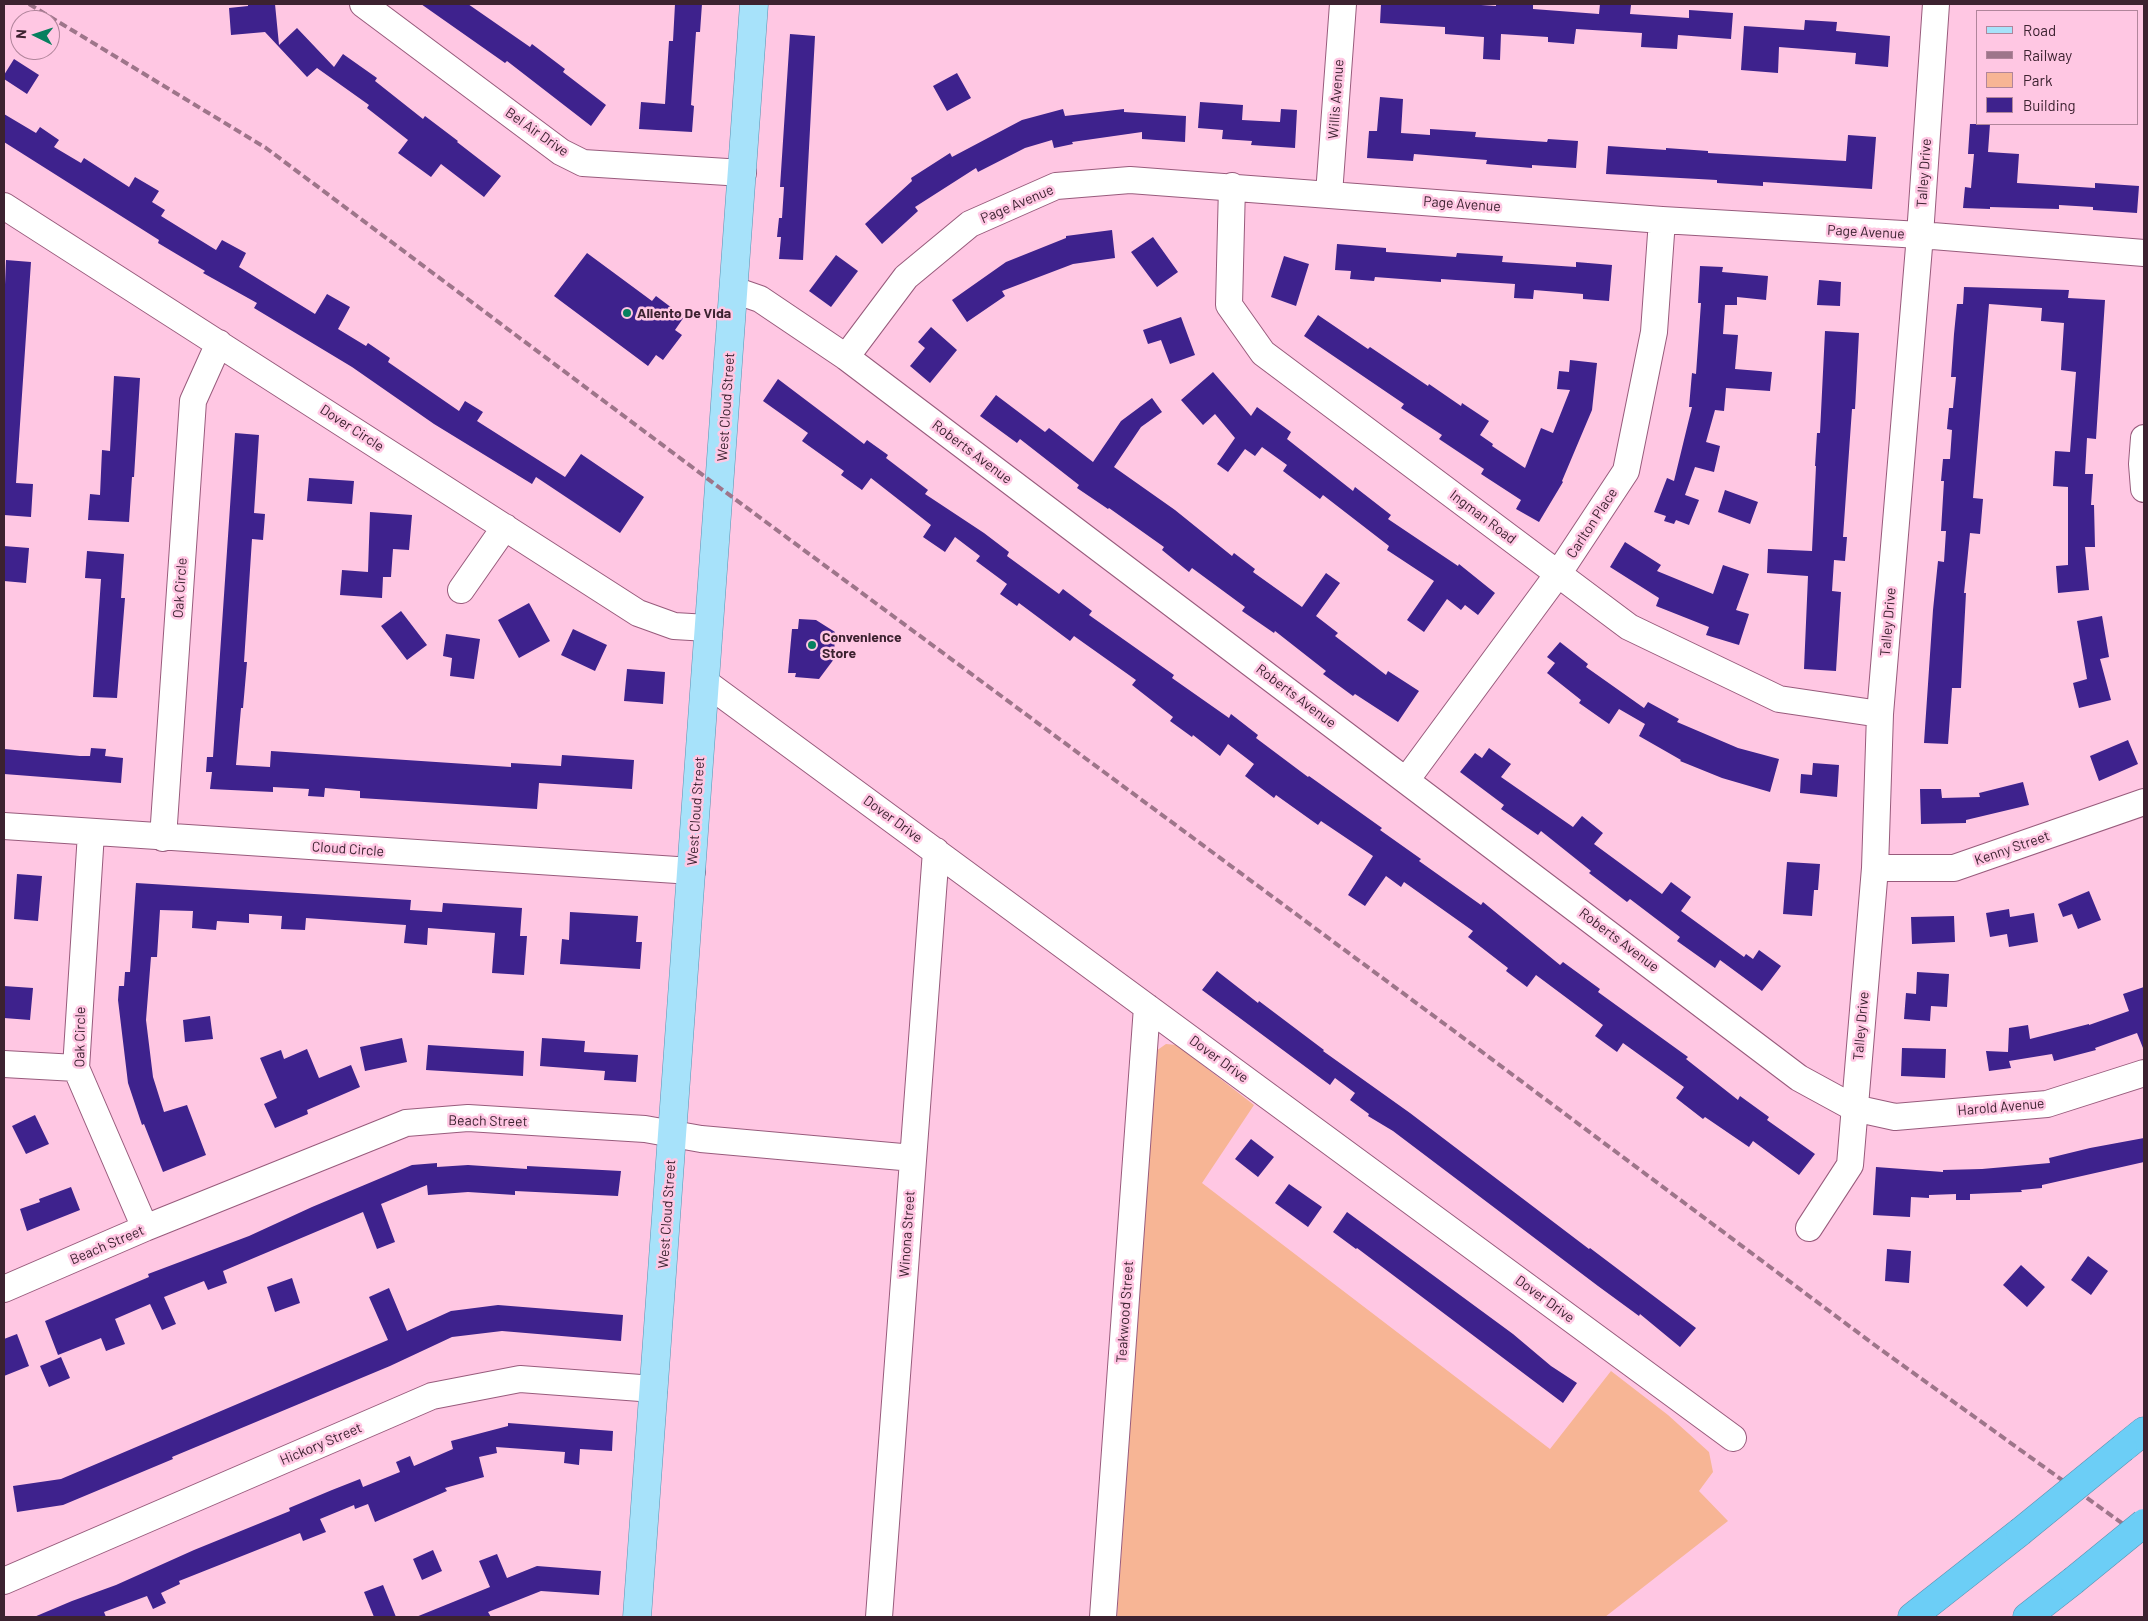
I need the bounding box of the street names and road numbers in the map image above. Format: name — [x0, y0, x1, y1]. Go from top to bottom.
street label: Willis Avenue — [1325, 59, 1347, 139]
street label: Bel Air Drive — [502, 104, 572, 160]
street label: Talley Drive — [1913, 138, 1935, 208]
street label: Page Avenue — [978, 181, 1056, 227]
street label: Page Avenue — [1423, 193, 1501, 215]
street label: Page Avenue — [1827, 222, 1905, 242]
street label: West Cloud Street — [714, 352, 738, 462]
street label: Dover Circle — [317, 401, 387, 455]
street label: Roberts Avenue — [929, 417, 1015, 487]
street label: Carlton Place — [1563, 485, 1621, 561]
street label: Ingman Road — [1447, 487, 1519, 547]
street label: Oak Circle — [170, 557, 190, 619]
street label: Talley Drive — [1877, 587, 1899, 657]
street label: Roberts Avenue — [1253, 661, 1339, 731]
street label: West Cloud Street — [684, 756, 708, 866]
street label: Dover Drive — [860, 792, 926, 846]
street label: Kenny Street — [1972, 827, 2052, 869]
street label: Cloud Circle — [311, 838, 385, 860]
street label: Roberts Avenue — [1576, 905, 1662, 975]
street label: Talley Drive — [1850, 991, 1872, 1061]
street label: Oak Circle — [71, 1007, 89, 1067]
street label: Dover Drive — [1186, 1032, 1252, 1086]
street label: Harold Avenue — [1957, 1095, 2045, 1119]
street label: Beach Street — [448, 1112, 528, 1130]
street label: West Cloud Street — [655, 1159, 679, 1269]
street label: Winona Street — [896, 1190, 918, 1278]
street label: Beach Street — [67, 1222, 147, 1268]
street label: Teakwood Street — [1113, 1260, 1137, 1364]
street label: Dover Drive — [1512, 1272, 1578, 1326]
street label: Hickory Street — [278, 1419, 364, 1469]

